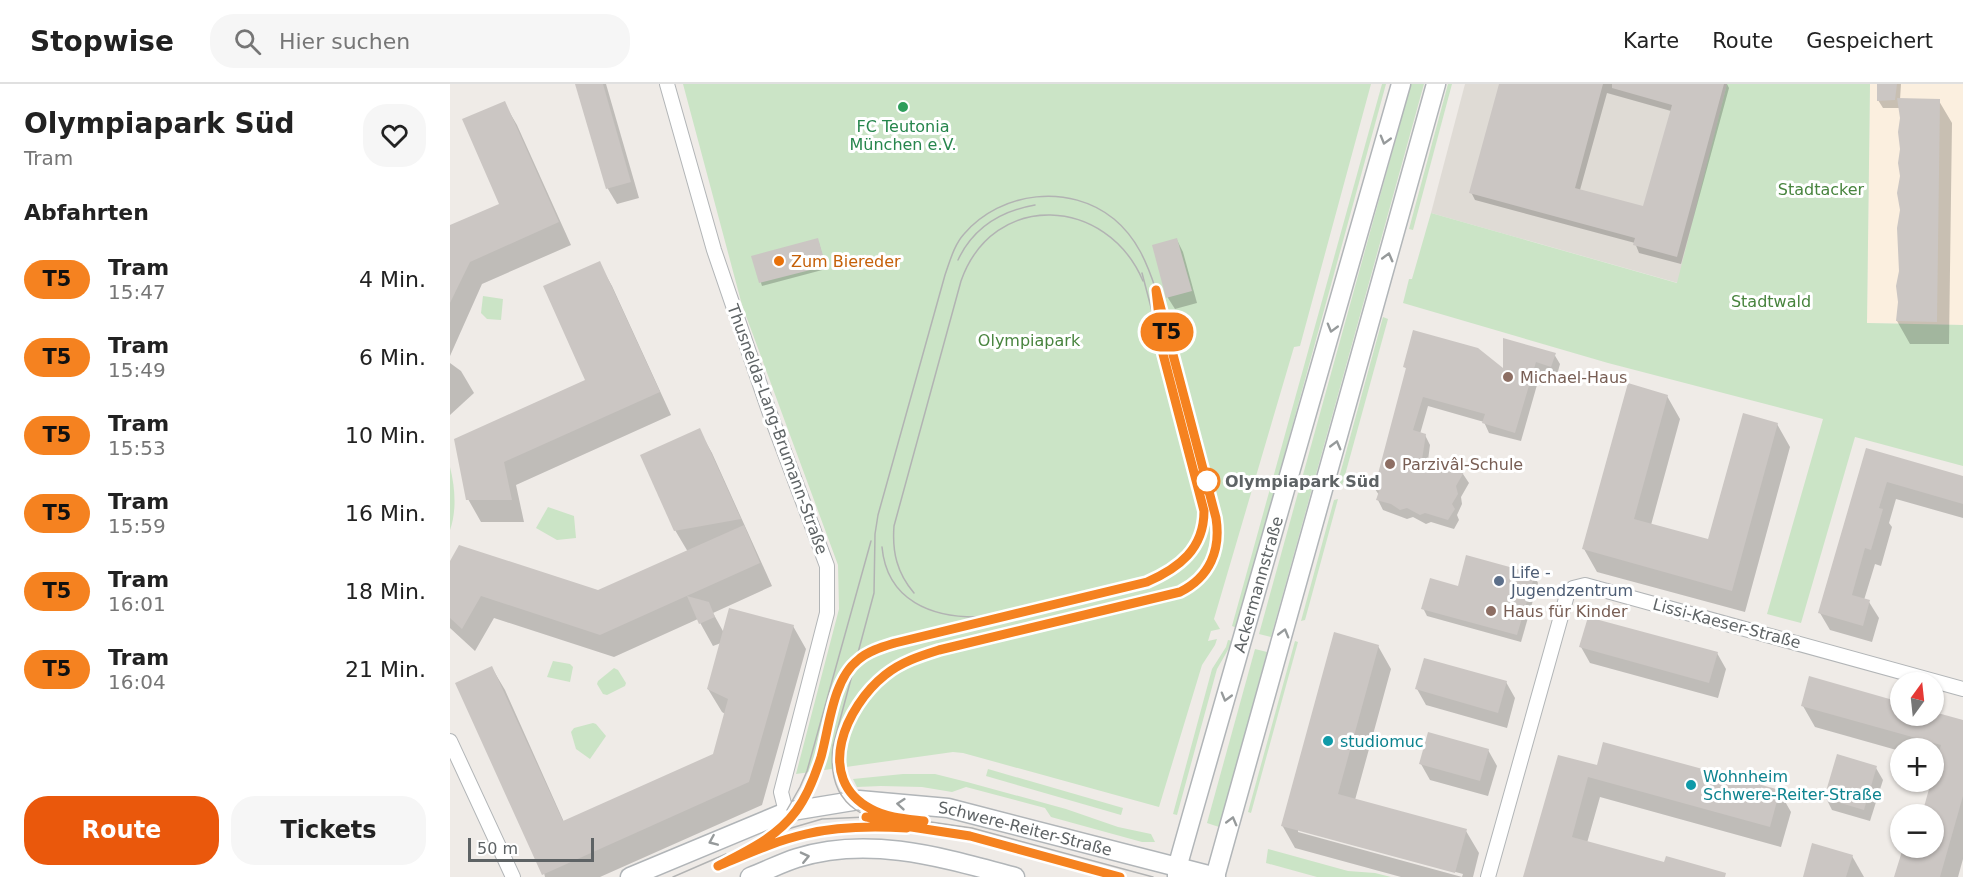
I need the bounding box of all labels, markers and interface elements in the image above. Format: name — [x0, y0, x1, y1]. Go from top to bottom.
search box — [210, 14, 630, 68]
text: Stopwise — [30, 25, 174, 58]
icon: search — [231, 25, 264, 58]
text: Hier suchen — [279, 29, 410, 54]
text: Karte — [1623, 29, 1679, 53]
text: Route — [1712, 29, 1773, 53]
text: Gespeichert — [1806, 29, 1933, 53]
marker: FC Teutonia München e.V. — [896, 100, 910, 114]
button: heart — [363, 104, 426, 167]
text: Olympiapark Süd — [24, 107, 295, 140]
place label: FC Teutonia München e.V. — [850, 117, 957, 154]
one-way arrow — [1380, 134, 1392, 145]
text: Tram — [24, 146, 73, 170]
park label: Stadtacker — [1778, 180, 1865, 199]
text: Abfahrten — [24, 200, 149, 225]
place label: Zum Biereder — [791, 252, 901, 271]
one-way arrow — [1381, 252, 1393, 263]
marker: Zum Biereder — [772, 254, 786, 268]
text: Tram — [108, 255, 169, 280]
text: T5 — [43, 267, 71, 291]
text: 4 Min. — [359, 267, 426, 292]
text: 15:47 — [108, 280, 166, 304]
park label: Stadtwald — [1731, 292, 1811, 311]
street label: Thusnelda-Lang-Brumann-Straße — [723, 301, 832, 557]
line badge: T5 — [1140, 312, 1194, 352]
text: T5 — [1153, 320, 1181, 344]
one-way arrow — [1327, 322, 1339, 333]
park label: Olympiapark — [978, 331, 1081, 350]
text: Tram — [108, 333, 169, 358]
text: T5 — [43, 345, 71, 369]
text: 6 Min. — [359, 345, 426, 370]
text: 15:49 — [108, 358, 166, 382]
place label: Michael-Haus — [1520, 368, 1627, 387]
marker: Michael-Haus — [1501, 370, 1515, 384]
text: Tram — [108, 411, 169, 436]
text: T5 — [43, 423, 71, 447]
text: 10 Min. — [345, 423, 426, 448]
text: 15:53 — [108, 436, 166, 460]
one-way arrow — [1329, 440, 1341, 451]
place label: Parzivâl-Schule — [1402, 455, 1523, 474]
marker: Parzivâl-Schule — [1383, 457, 1397, 471]
marker: Olympiapark Süd — [1194, 468, 1220, 494]
place label: Olympiapark Süd — [1225, 472, 1380, 491]
text: Tram — [108, 489, 169, 514]
text: T5 — [43, 501, 71, 525]
text: 16 Min. — [345, 501, 426, 526]
text: 15:59 — [108, 514, 166, 538]
street label: Ackermannstraße — [1230, 514, 1287, 655]
place label: Life - Jugendzentrum — [1510, 563, 1633, 600]
text: Tram — [108, 567, 169, 592]
marker: Life - Jugendzentrum — [1492, 574, 1506, 588]
text: T5 — [43, 579, 71, 603]
text: 18 Min. — [345, 579, 426, 604]
text: 16:01 — [108, 592, 166, 616]
street label: Lissi-Kaeser-Straße — [1651, 595, 1803, 652]
place label: Haus für Kinder — [1503, 602, 1628, 621]
marker: Haus für Kinder — [1484, 604, 1498, 618]
one-way arrow — [1277, 628, 1289, 639]
text: Tram — [108, 645, 169, 670]
text: T5 — [43, 657, 71, 681]
text: 21 Min. — [345, 657, 426, 682]
text: 16:04 — [108, 670, 166, 694]
north arrow — [1890, 672, 1944, 726]
map controls — [1890, 672, 1944, 858]
one-way arrow — [1221, 691, 1233, 702]
place label: studiomuc — [1340, 732, 1424, 751]
marker: studiomuc — [1321, 734, 1335, 748]
button: + — [1890, 738, 1944, 792]
place label: Wohnheim Schwere-Reiter-Straße — [1703, 767, 1882, 804]
marker: Wohnheim Schwere-Reiter-Straße — [1684, 778, 1698, 792]
button: Route — [24, 796, 219, 865]
button: Tickets — [231, 796, 426, 865]
one-way arrow — [897, 798, 906, 811]
street label: Schwere-Reiter-Straße — [937, 798, 1114, 860]
button: − — [1890, 804, 1944, 858]
one-way arrow — [1225, 816, 1237, 827]
one-way arrow — [708, 834, 719, 846]
scale bar — [468, 835, 594, 862]
text: 50 m — [477, 839, 518, 858]
one-way arrow — [800, 851, 810, 864]

